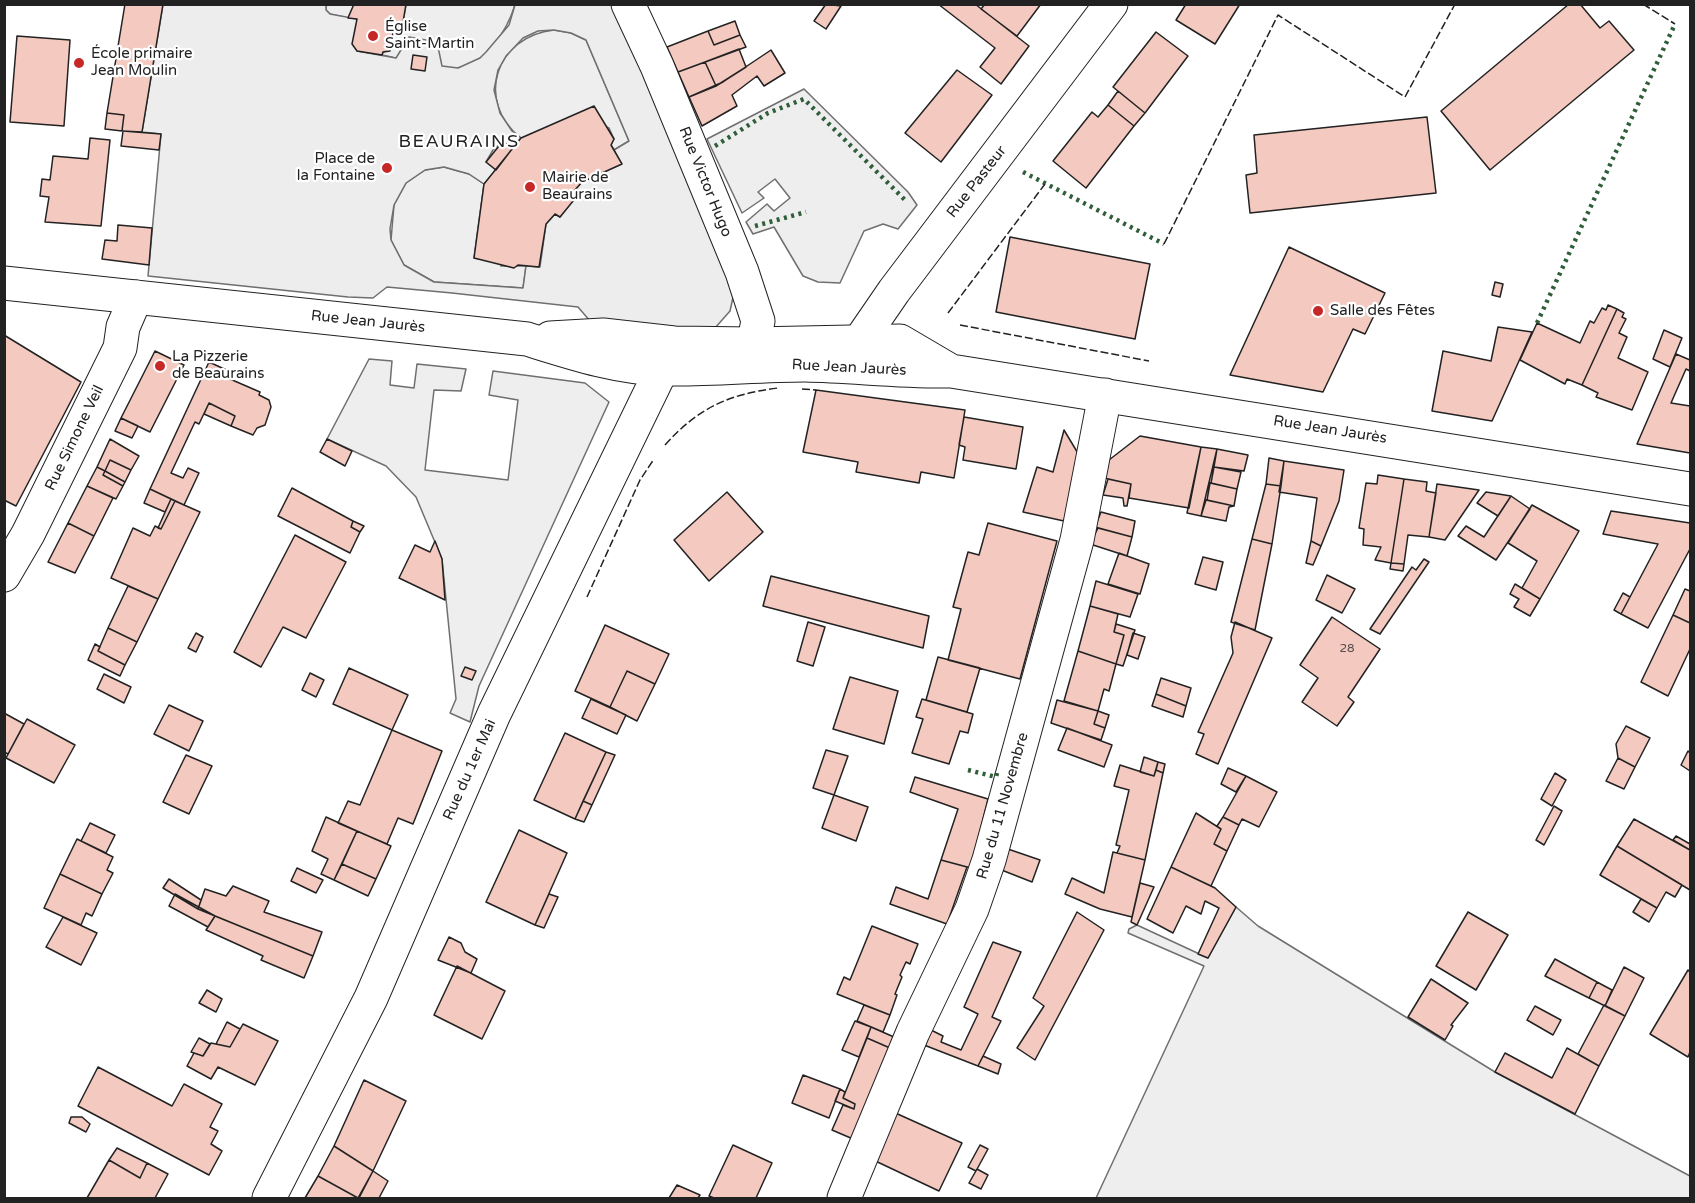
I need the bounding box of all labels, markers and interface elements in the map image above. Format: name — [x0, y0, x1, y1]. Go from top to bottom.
place label: Église Saint-Martin — [385, 18, 474, 53]
marker: Église Saint-Martin — [366, 29, 380, 43]
place label: École primaire Jean Moulin — [91, 45, 192, 80]
marker: École primaire Jean Moulin — [72, 56, 86, 70]
street label: Rue Victor Hugo — [675, 124, 735, 240]
district label: BEAURAINS — [398, 131, 520, 153]
street label: Rue Pasteur — [943, 142, 1011, 222]
place label: Place de la Fontaine — [297, 150, 375, 185]
marker: Place de la Fontaine — [380, 161, 394, 175]
place label: Mairie de Beaurains — [542, 169, 613, 204]
marker: Mairie de Beaurains — [523, 180, 537, 194]
place label: Salle des Fêtes — [1330, 302, 1435, 320]
marker: Salle des Fêtes — [1311, 304, 1325, 318]
street label: Rue Jean Jaurès — [310, 307, 426, 337]
place label: La Pizzerie de Beaurains — [172, 348, 264, 383]
street label: Rue Jean Jaurès — [791, 356, 907, 380]
marker: La Pizzerie de Beaurains — [153, 359, 167, 373]
street label: Rue Simone Veil — [42, 382, 108, 494]
street label: Rue Jean Jaurès — [1272, 412, 1388, 448]
house number: 28 — [1339, 642, 1355, 656]
street label: Rue du 1er Mai — [440, 717, 500, 823]
street label: Rue du 11 Novembre — [973, 731, 1033, 881]

